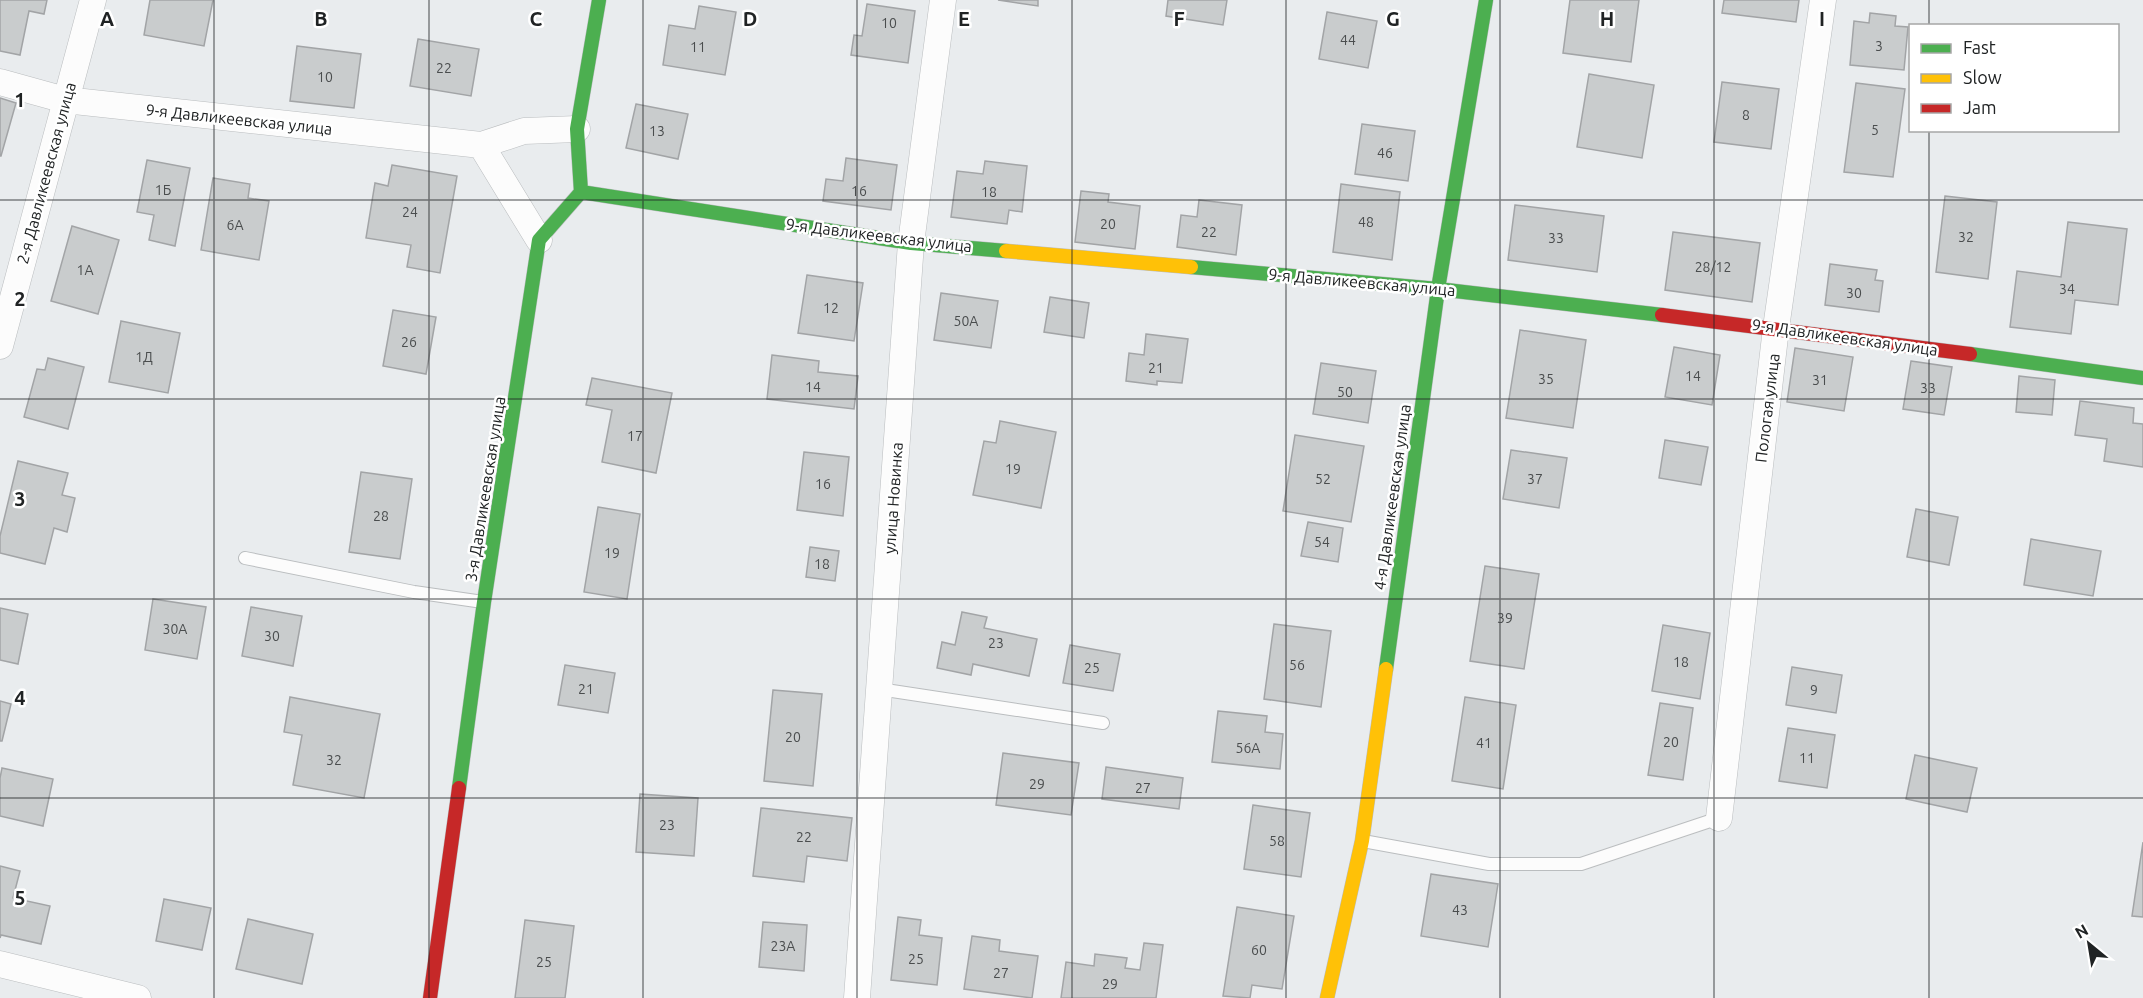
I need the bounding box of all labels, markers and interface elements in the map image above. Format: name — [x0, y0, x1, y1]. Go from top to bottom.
text: A — [100, 7, 114, 30]
text: B — [314, 7, 328, 30]
text: C — [530, 7, 543, 30]
text: D — [743, 7, 757, 30]
text: E — [958, 7, 970, 30]
text: F — [1173, 7, 1185, 30]
text: G — [1386, 7, 1400, 30]
text: H — [1600, 7, 1614, 30]
text: I — [1819, 7, 1825, 30]
house number: 10 — [881, 15, 897, 31]
legend — [1909, 24, 2119, 132]
house number: 44 — [1340, 32, 1356, 48]
text: Fast — [1963, 37, 1996, 57]
house number: 3 — [1875, 38, 1883, 54]
house number: 11 — [690, 39, 706, 55]
house number: 22 — [436, 60, 452, 76]
text: Slow — [1963, 67, 2002, 87]
house number: 10 — [317, 69, 333, 85]
street label: 2-я Давликеевская улица — [13, 80, 79, 266]
text: 1 — [14, 88, 26, 111]
text: Jam — [1963, 97, 1997, 117]
street label: 9-я Давликеевская улица — [145, 100, 333, 138]
house number: 8 — [1742, 107, 1750, 123]
house number: 5 — [1871, 122, 1879, 138]
house number: 13 — [649, 123, 665, 139]
house number: 46 — [1377, 145, 1393, 161]
house number: 1Б — [155, 182, 171, 198]
house number: 16 — [851, 183, 867, 199]
house number: 18 — [981, 184, 997, 200]
house number: 24 — [402, 204, 418, 220]
house number: 48 — [1358, 214, 1374, 230]
street label: 9-я Давликеевская улица — [785, 215, 973, 255]
house number: 20 — [1100, 216, 1116, 232]
house number: 6А — [227, 217, 244, 233]
house number: 22 — [1201, 224, 1217, 240]
house number: 32 — [1958, 229, 1974, 245]
house number: 33 — [1548, 230, 1564, 246]
house number: 28/12 — [1695, 259, 1731, 275]
house number: 1А — [77, 262, 94, 278]
street label: 9-я Давликеевская улица — [1268, 265, 1456, 299]
house number: 34 — [2059, 281, 2075, 297]
house number: 30 — [1846, 285, 1862, 301]
text: 2 — [14, 287, 26, 310]
house number: 12 — [823, 300, 839, 316]
house number: 50А — [954, 313, 978, 329]
street label: 9-я Давликеевская улица — [1751, 315, 1939, 359]
house number: 26 — [401, 334, 417, 350]
house number: 1Д — [135, 349, 153, 365]
street label: Пологая улица — [1751, 352, 1783, 464]
house number: 21 — [1148, 360, 1164, 376]
house number: 14 — [1685, 368, 1701, 384]
house number: 35 — [1538, 371, 1554, 387]
house number: 31 — [1812, 372, 1828, 388]
house number: 14 — [805, 379, 821, 395]
house number: 33 — [1920, 380, 1936, 396]
house number: 50 — [1337, 384, 1353, 400]
street label: 3-я Давликеевская улица — [461, 395, 509, 583]
street label: 4-я Давликеевская улица — [1370, 403, 1414, 591]
house number: 17 — [627, 428, 643, 444]
street label: улица Новинка — [880, 441, 906, 555]
house number: 19 — [1005, 461, 1021, 477]
house number: 52 — [1315, 471, 1331, 487]
house number: 37 — [1527, 471, 1543, 487]
house number: 16 — [815, 476, 831, 492]
text: 3 — [14, 487, 26, 510]
house number: 28 — [373, 508, 389, 524]
house number: 54 — [1314, 534, 1330, 550]
house number: 19 — [604, 545, 620, 561]
house number: 18 — [814, 556, 830, 572]
house number: 39 — [1497, 610, 1513, 626]
house number: 30А — [163, 621, 187, 637]
house number: 30 — [264, 628, 280, 644]
house number: 23 — [988, 635, 1004, 651]
house number: 18 — [1673, 654, 1689, 670]
house number: 56 — [1289, 657, 1305, 673]
house number: 25 — [1084, 660, 1100, 676]
house number: 21 — [578, 681, 594, 697]
house number: 9 — [1810, 682, 1818, 698]
text: 4 — [14, 686, 26, 709]
house number: 20 — [785, 729, 801, 745]
house number: 20 — [1663, 734, 1679, 750]
house number: 41 — [1476, 735, 1492, 751]
house number: 56А — [1236, 740, 1260, 756]
house number: 11 — [1799, 750, 1815, 766]
house number: 32 — [326, 752, 342, 768]
house number: 29 — [1029, 776, 1045, 792]
house number: 27 — [1135, 780, 1151, 796]
house number: 23 — [659, 817, 675, 833]
house number: 22 — [796, 829, 812, 845]
house number: 58 — [1269, 833, 1285, 849]
text: 5 — [14, 886, 26, 909]
house number: 43 — [1452, 902, 1468, 918]
north arrow — [2059, 914, 2119, 974]
text: N — [2072, 920, 2091, 942]
house number: 23А — [771, 938, 795, 954]
house number: 60 — [1251, 942, 1267, 958]
house number: 25 — [908, 951, 924, 967]
house number: 25 — [536, 954, 552, 970]
house number: 27 — [993, 965, 1009, 981]
house number: 29 — [1102, 976, 1118, 992]

